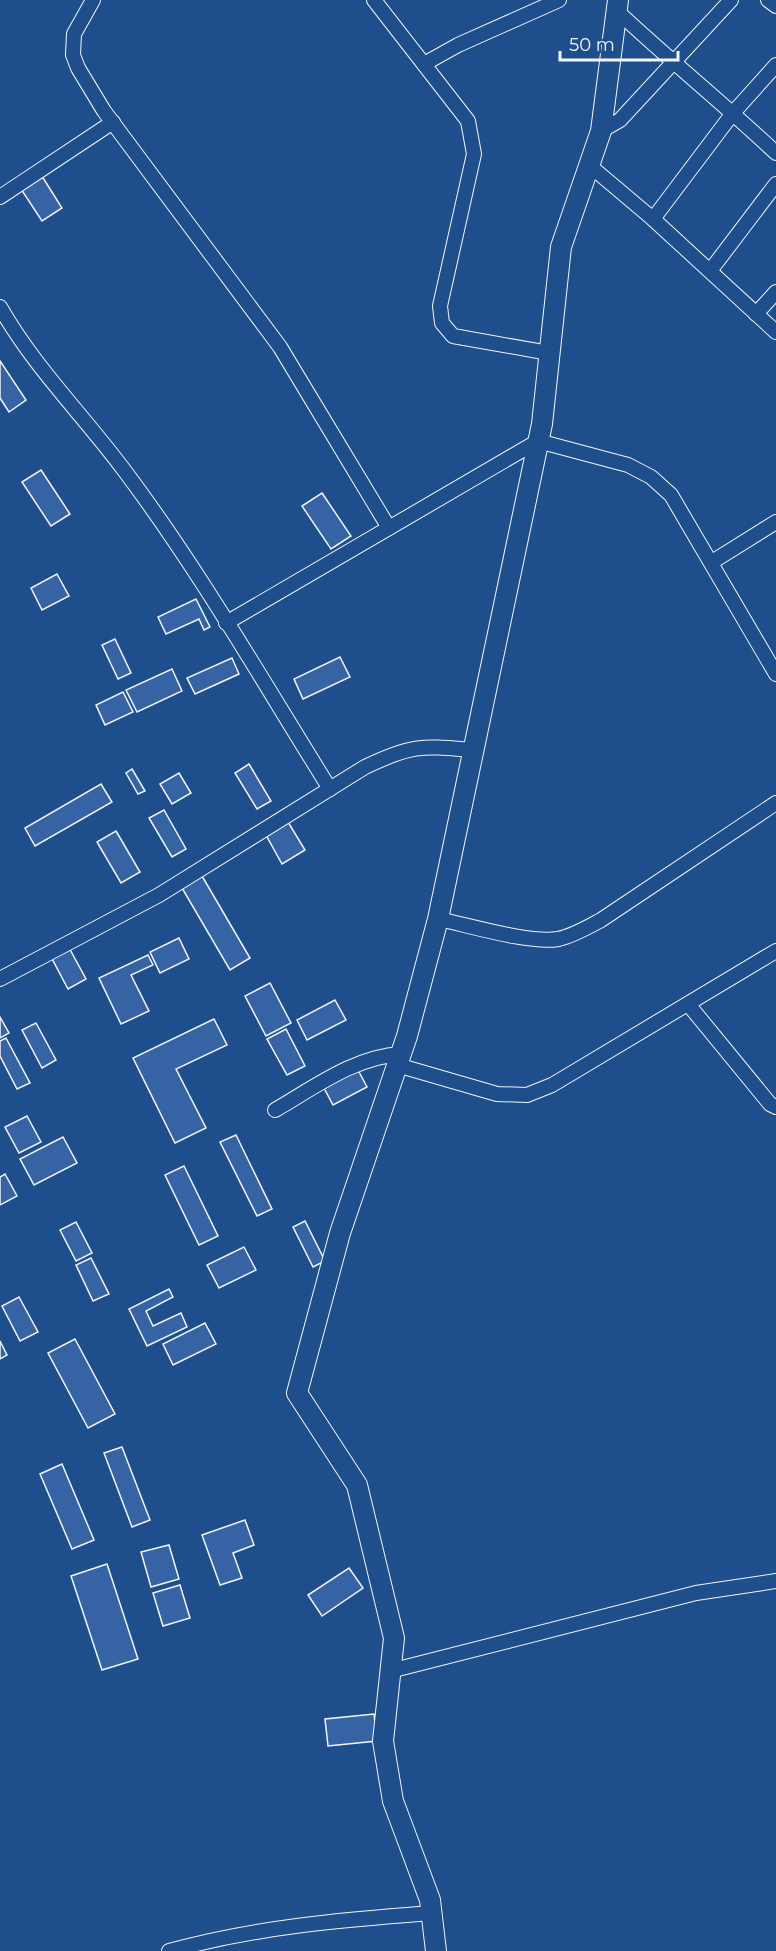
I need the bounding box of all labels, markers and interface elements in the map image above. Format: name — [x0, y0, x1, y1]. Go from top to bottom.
scale bar — [560, 24, 678, 62]
text: 50 m — [569, 34, 615, 56]

